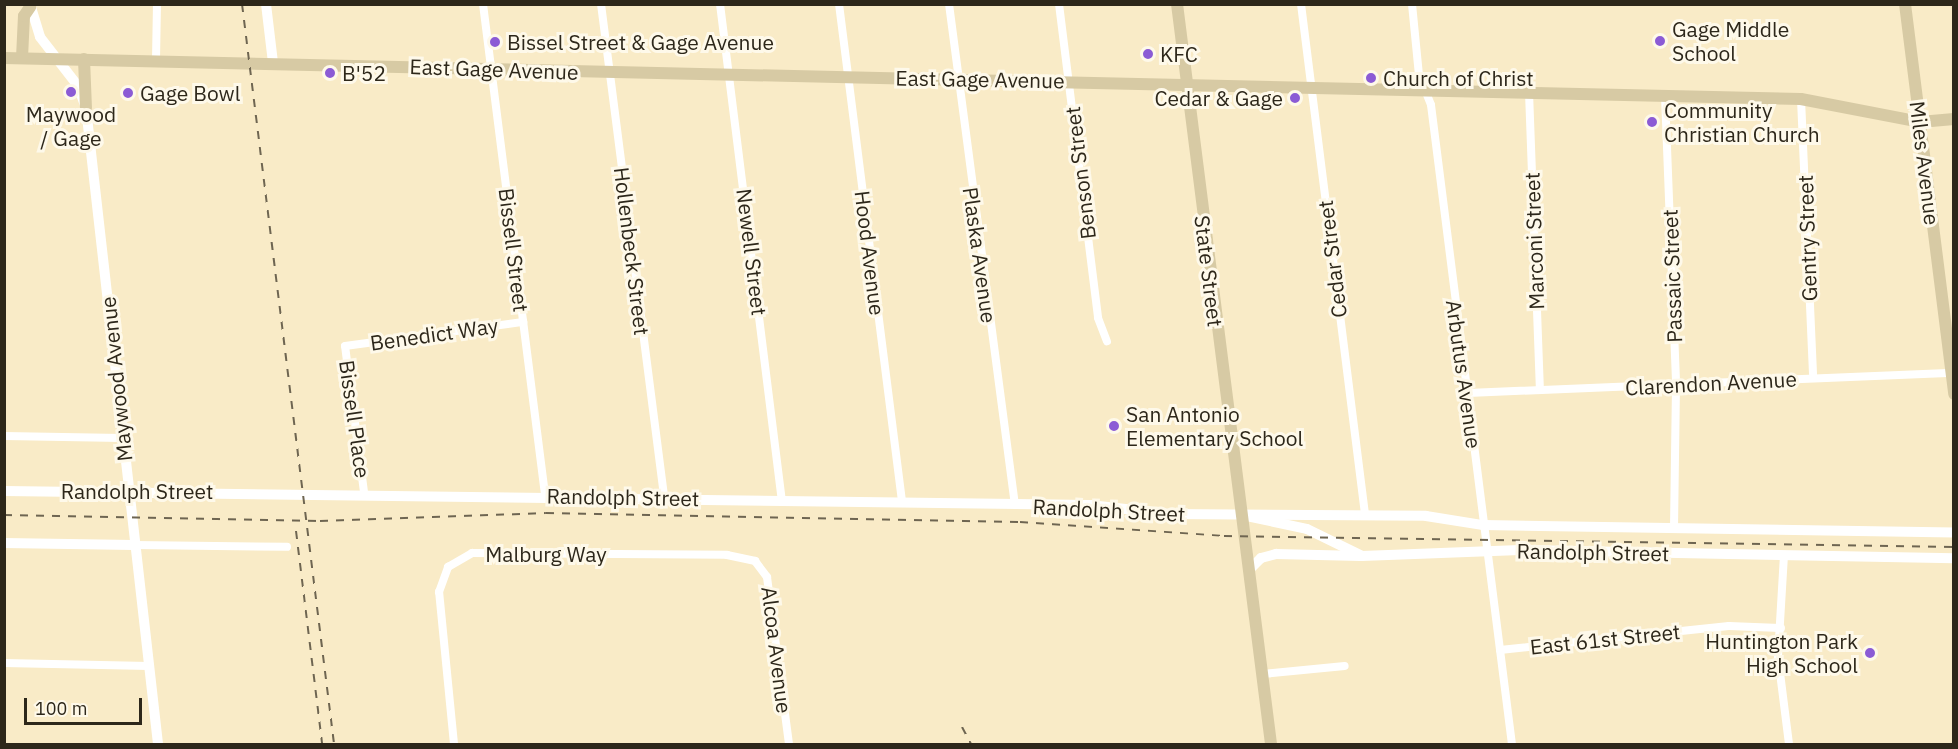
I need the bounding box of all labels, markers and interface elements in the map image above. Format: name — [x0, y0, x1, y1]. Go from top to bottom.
place label: Gage Middle School — [1672, 16, 1789, 66]
place label: Bissel Street & Gage Avenue — [507, 29, 774, 55]
marker: Gage Middle School — [1653, 34, 1667, 48]
marker: Bissel Street & Gage Avenue — [488, 35, 502, 49]
place label: KFC — [1160, 41, 1198, 67]
marker: KFC — [1141, 47, 1155, 61]
street label: East Gage Avenue — [409, 53, 579, 85]
place label: B'52 — [342, 60, 386, 86]
street label: East Gage Avenue — [895, 65, 1065, 93]
place label: Church of Christ — [1383, 65, 1534, 91]
marker: B'52 — [323, 66, 337, 80]
marker: Church of Christ — [1364, 71, 1378, 85]
place label: Gage Bowl — [140, 80, 240, 106]
marker: Maywood / Gage — [64, 85, 78, 99]
place label: Cedar & Gage — [1155, 85, 1283, 111]
marker: Gage Bowl — [121, 86, 135, 100]
marker: Cedar & Gage — [1288, 91, 1302, 105]
place label: Community Christian Church — [1664, 97, 1820, 147]
street label: Miles Avenue — [1905, 100, 1945, 226]
place label: Maywood / Gage — [26, 101, 116, 151]
street label: Benson Street — [1059, 105, 1101, 241]
marker: Community Christian Church — [1645, 115, 1659, 129]
street label: Hollenbeck Street — [609, 165, 655, 337]
street label: Marconi Street — [1519, 172, 1549, 310]
street label: Gentry Street — [1792, 174, 1822, 302]
street label: Plaska Avenue — [958, 185, 1002, 325]
street label: Bissell Street — [494, 187, 534, 313]
street label: Newell Street — [732, 187, 772, 317]
street label: Hood Avenue — [850, 189, 890, 317]
street label: Cedar Street — [1312, 199, 1352, 319]
street label: Passaic Street — [1657, 209, 1687, 343]
street label: State Street — [1190, 214, 1228, 328]
street label: Maywood Avenue — [95, 295, 137, 463]
street label: Arbutus Avenue — [1441, 298, 1487, 450]
street label: Benedict Way — [368, 313, 500, 355]
street label: Bissell Place — [334, 358, 376, 480]
street label: Clarendon Avenue — [1624, 366, 1798, 400]
place label: San Antonio Elementary School — [1126, 401, 1303, 451]
marker: San Antonio Elementary School — [1107, 419, 1121, 433]
street label: Randolph Street — [61, 478, 213, 504]
street label: Randolph Street — [546, 483, 700, 511]
street label: Randolph Street — [1032, 493, 1186, 527]
street label: Randolph Street — [1516, 538, 1670, 566]
street label: Malburg Way — [485, 541, 607, 567]
street label: Alcoa Avenue — [757, 585, 797, 715]
street label: East 61st Street — [1529, 619, 1681, 659]
place label: Huntington Park High School — [1705, 628, 1858, 678]
marker: Huntington Park High School — [1863, 646, 1877, 660]
scale bar — [27, 686, 146, 724]
text: 100 m — [35, 697, 87, 720]

